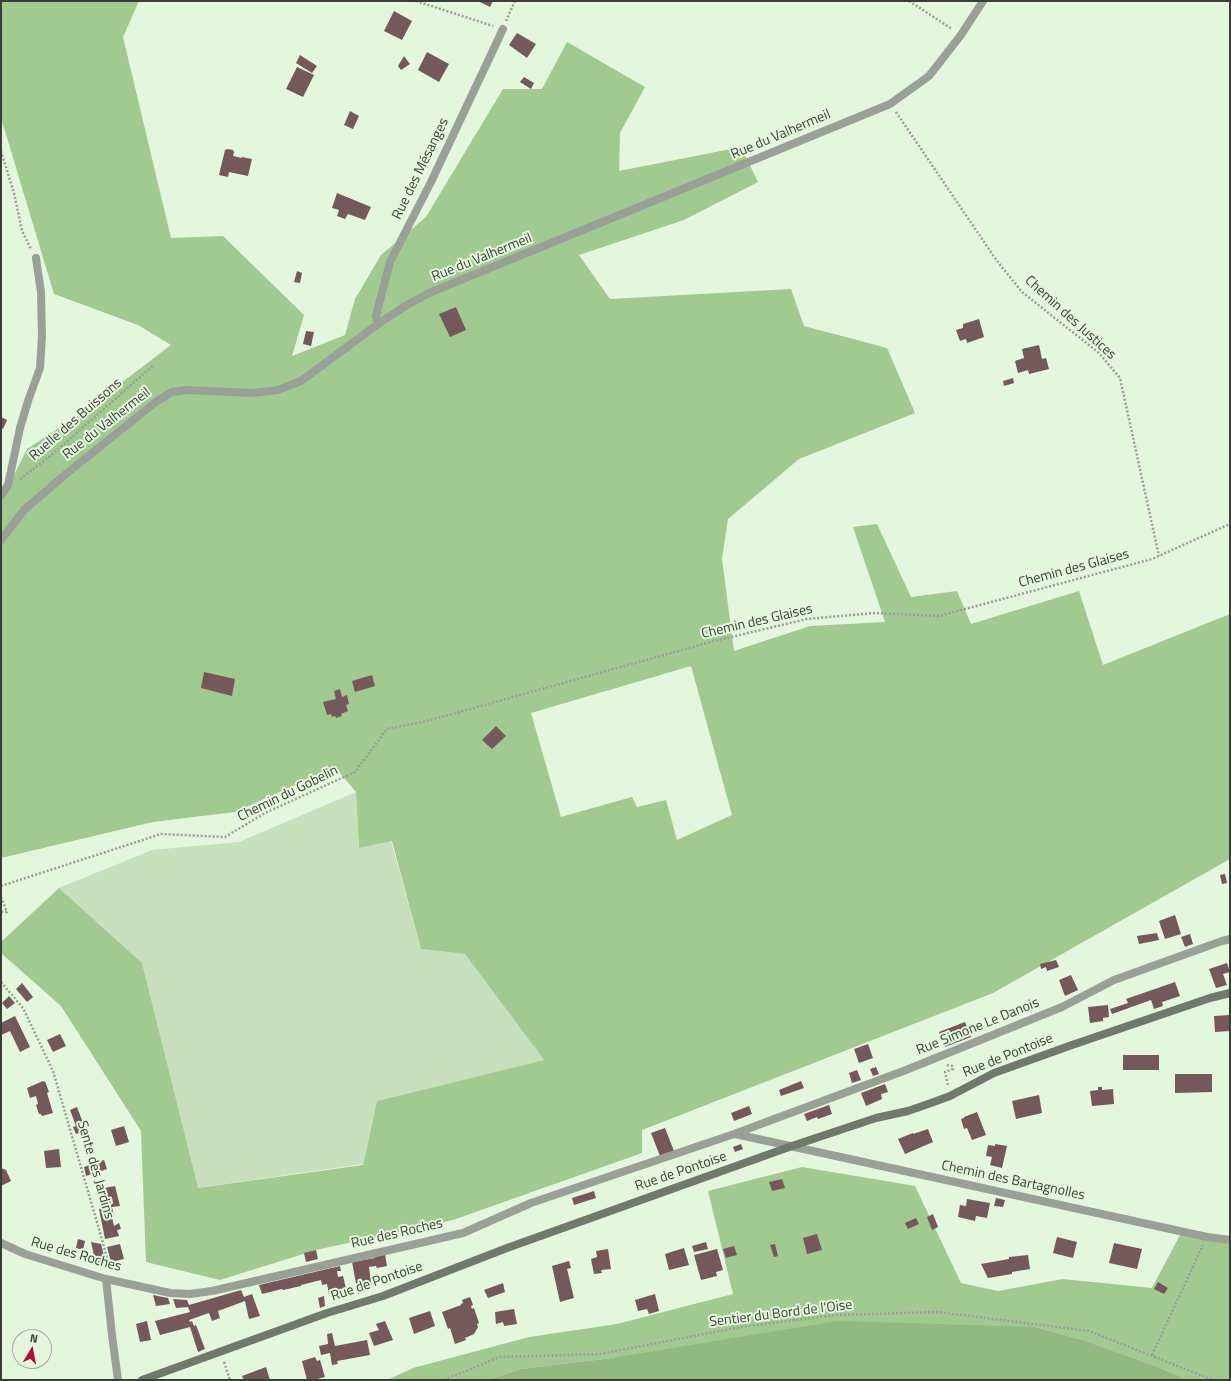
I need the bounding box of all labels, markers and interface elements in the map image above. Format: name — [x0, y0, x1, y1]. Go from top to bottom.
street label: Rue du Valhermeil — [729, 106, 833, 164]
street label: Rue des Mésanges — [389, 116, 453, 222]
street label: Rue du Valhermeil — [429, 230, 535, 286]
street label: Chemin des Justices — [1021, 273, 1119, 363]
street label: Ruelle des Buissons — [26, 375, 126, 465]
street label: Rue du Valhermeil — [60, 385, 154, 463]
street label: Chemin des Glaises — [1017, 546, 1131, 592]
street label: Chemin des Glaises — [700, 601, 814, 643]
street label: Chemin du Gobelin — [235, 762, 341, 826]
street label: Rue Simone Le Danois — [914, 995, 1042, 1059]
street label: Rue de Pontoise — [960, 1030, 1056, 1082]
street label: Sente des Jardins — [73, 1119, 117, 1221]
street label: Rue de Pontoise — [633, 1148, 729, 1196]
street label: Chemin des Bartagnolles — [940, 1158, 1086, 1204]
street label: Rue des Roches — [350, 1215, 444, 1253]
street label: Rue des Roches — [29, 1234, 123, 1276]
street label: Rue de Pontoise — [329, 1258, 425, 1306]
street label: Sentier du Bord de l'Oise — [709, 1297, 853, 1331]
north arrow — [12, 1329, 52, 1369]
text: N — [29, 1330, 39, 1347]

